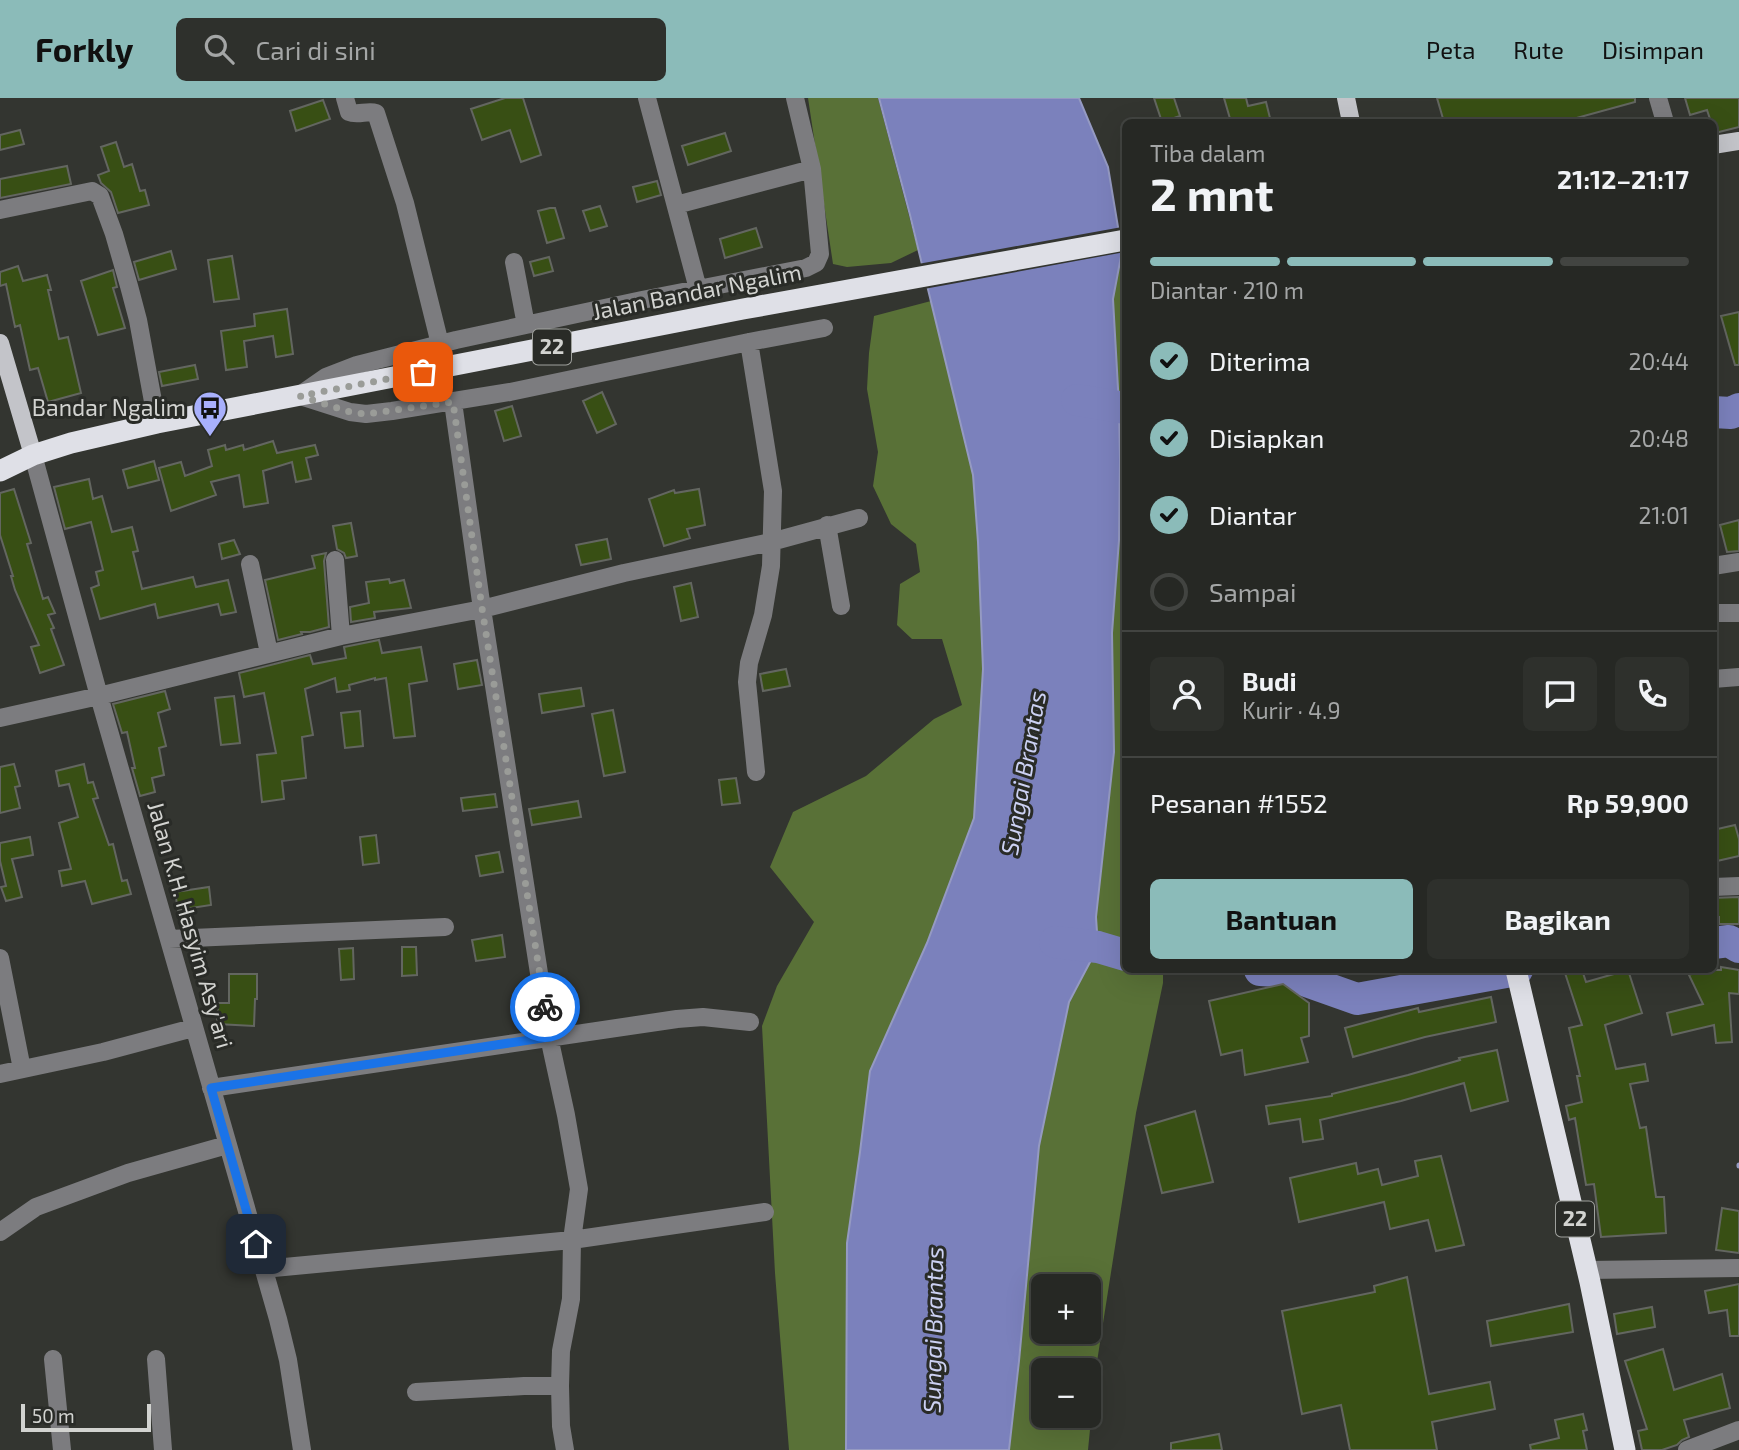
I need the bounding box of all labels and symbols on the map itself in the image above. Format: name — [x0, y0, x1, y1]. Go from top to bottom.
street label: Jalan Bandar Ngalim — [590, 257, 804, 325]
road number: 22 — [533, 330, 571, 364]
pin — [393, 342, 453, 402]
bus stop icon: Bandar Ngalim — [191, 389, 229, 438]
place label: Bandar Ngalim — [32, 393, 186, 421]
water label: Sungai Brantas — [994, 688, 1051, 857]
street label: Jalan K.H. Hasyim Asy'ari — [142, 798, 240, 1051]
courier — [510, 972, 580, 1042]
road number: 22 — [1556, 1202, 1594, 1236]
pin — [226, 1214, 286, 1274]
water label: Sungai Brantas — [917, 1247, 948, 1413]
scale bar — [21, 1401, 150, 1433]

